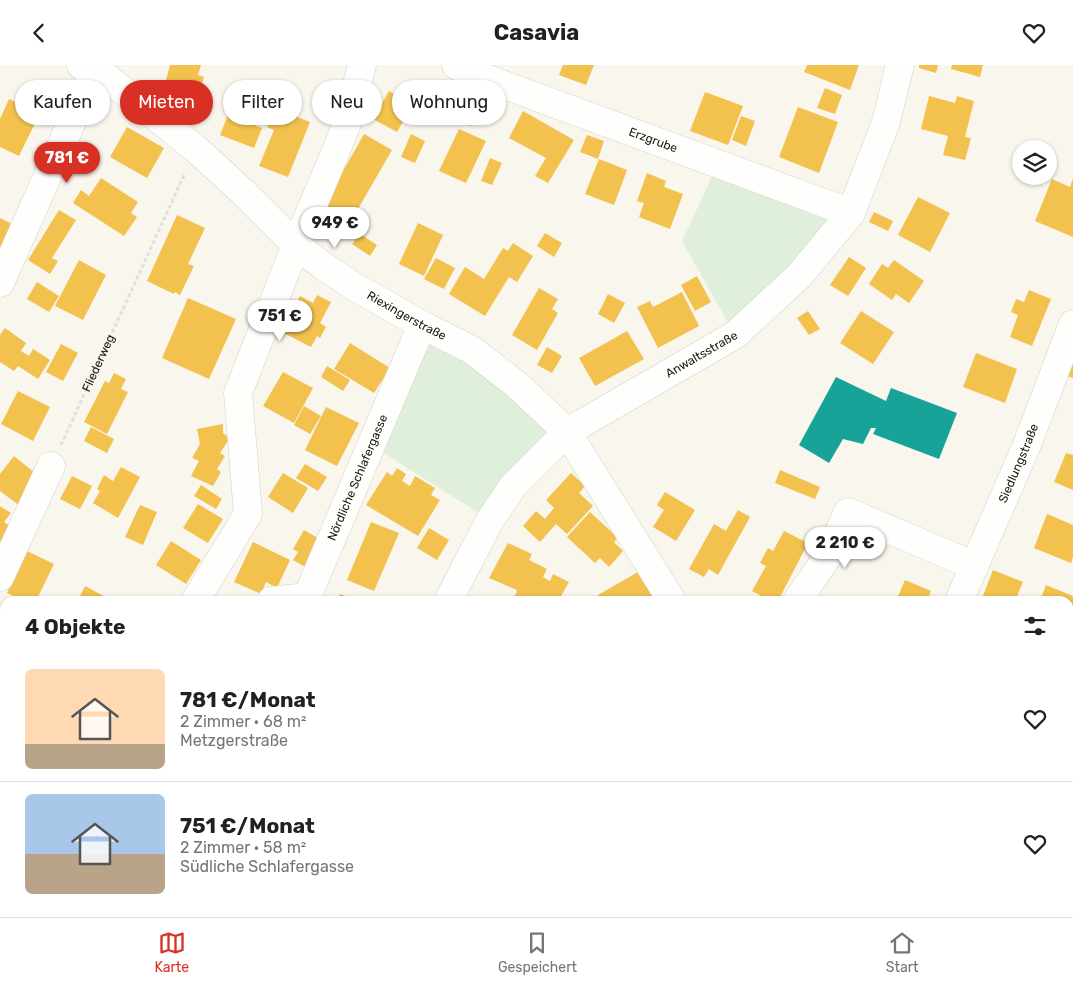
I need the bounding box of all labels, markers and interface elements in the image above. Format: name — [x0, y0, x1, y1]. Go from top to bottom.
icon: back — [25, 19, 53, 47]
text: Casavia — [494, 19, 579, 46]
icon: heart — [1020, 19, 1048, 47]
chip: Kaufen — [15, 80, 110, 125]
chip: Mieten — [120, 80, 213, 125]
chip: Filter — [223, 80, 302, 125]
chip: Neu — [312, 80, 382, 125]
chip: Wohnung — [392, 80, 506, 125]
street label: Erzgrube — [627, 125, 680, 155]
map controls — [1012, 140, 1057, 185]
button: layers — [1012, 140, 1057, 185]
pin: 781 € — [32, 141, 102, 184]
text: 781 € — [45, 148, 89, 167]
pin: 949 € — [300, 207, 370, 249]
text: 949 € — [311, 213, 359, 232]
street label: Riexingerstraße — [365, 288, 449, 343]
pin: 751 € — [245, 299, 315, 342]
text: 751 € — [258, 306, 302, 325]
street label: Anwaltsstraße — [663, 328, 740, 381]
street label: Fliederweg — [79, 332, 117, 394]
street label: Nördliche Schlafergasse — [325, 412, 390, 543]
street label: Siedlungstraße — [996, 422, 1041, 505]
pin: 2 210 € — [799, 527, 891, 569]
text: 2 210 € — [815, 533, 875, 552]
icon: filters — [1021, 612, 1049, 640]
text: 4 Objekte — [25, 614, 125, 639]
text: 781 €/Monat — [180, 687, 316, 712]
icon: home — [65, 689, 125, 749]
icon: heart — [1021, 705, 1049, 733]
text: 2 Zimmer · 68 m² — [180, 712, 306, 731]
text: Metzgerstraße — [180, 731, 288, 750]
text: 751 €/Monat — [180, 813, 315, 838]
icon: home — [65, 814, 125, 874]
icon: heart — [1021, 830, 1049, 858]
text: 2 Zimmer · 58 m² — [180, 838, 306, 857]
text: Südliche Schlafergasse — [180, 857, 354, 876]
tab: Karte — [154, 929, 189, 976]
tab: Gespeichert — [498, 929, 577, 976]
tab: Start — [886, 929, 919, 976]

